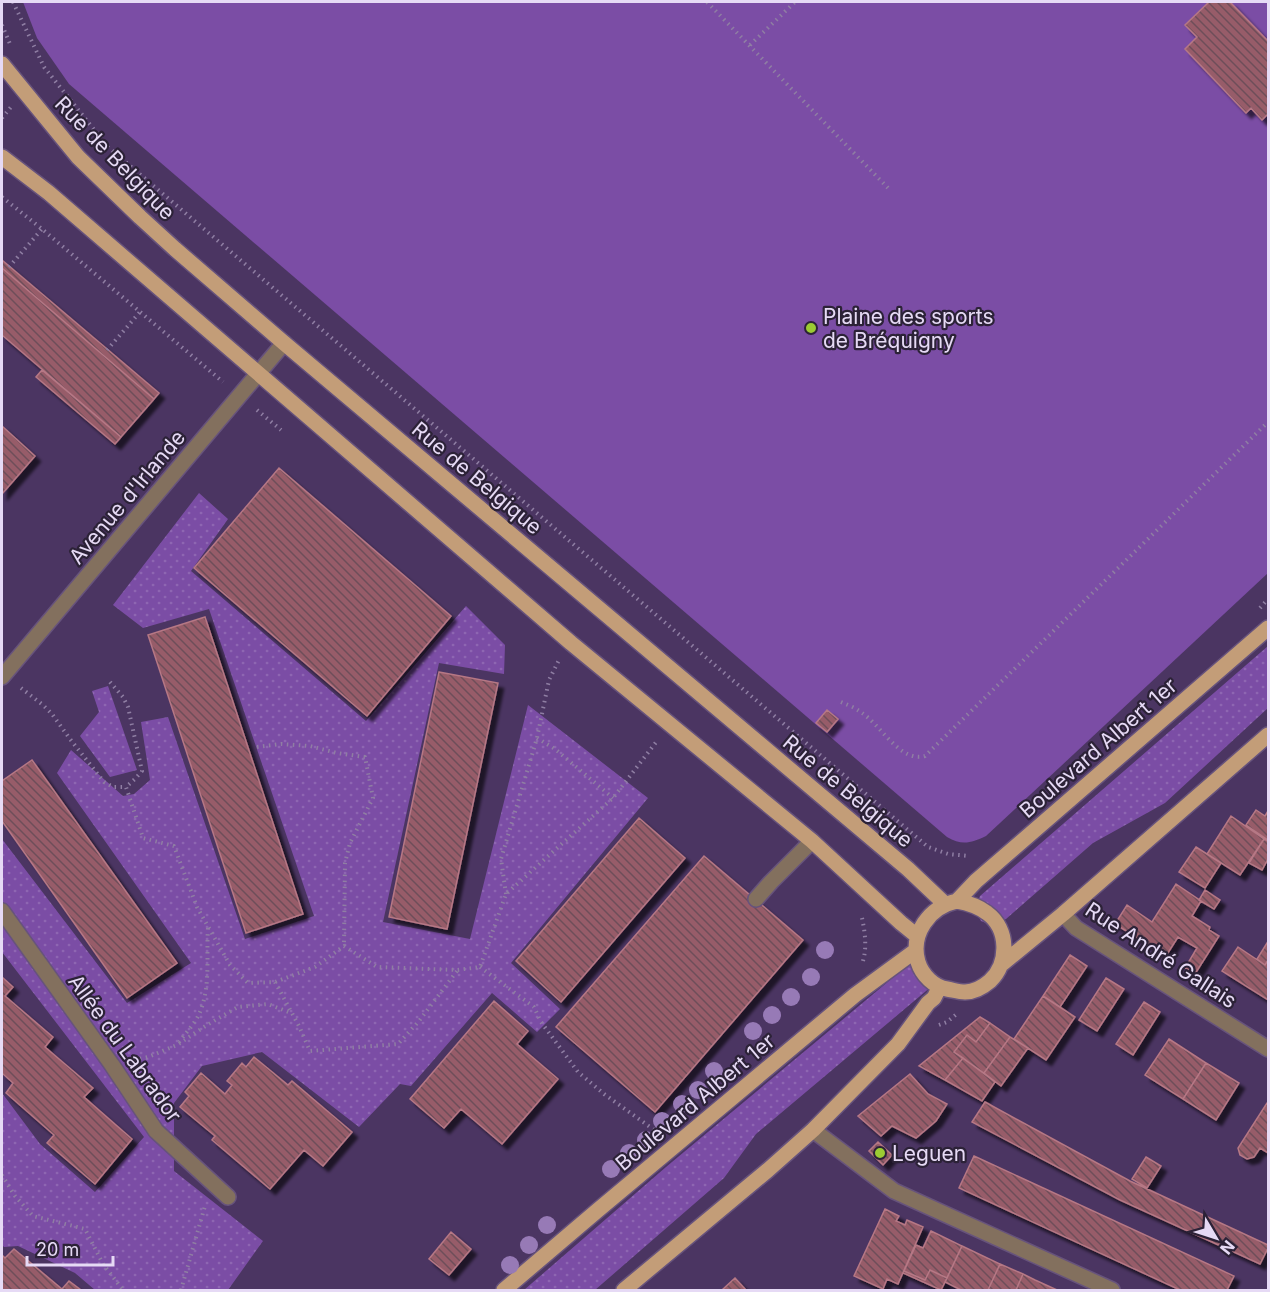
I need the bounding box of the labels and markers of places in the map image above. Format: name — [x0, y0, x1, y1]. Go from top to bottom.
place label: Plaine des sports de Bréquigny — [823, 304, 994, 353]
marker: Plaine des sports de Bréquigny — [804, 321, 818, 335]
place label: Leguen — [892, 1141, 966, 1166]
marker: Leguen — [873, 1146, 887, 1160]

